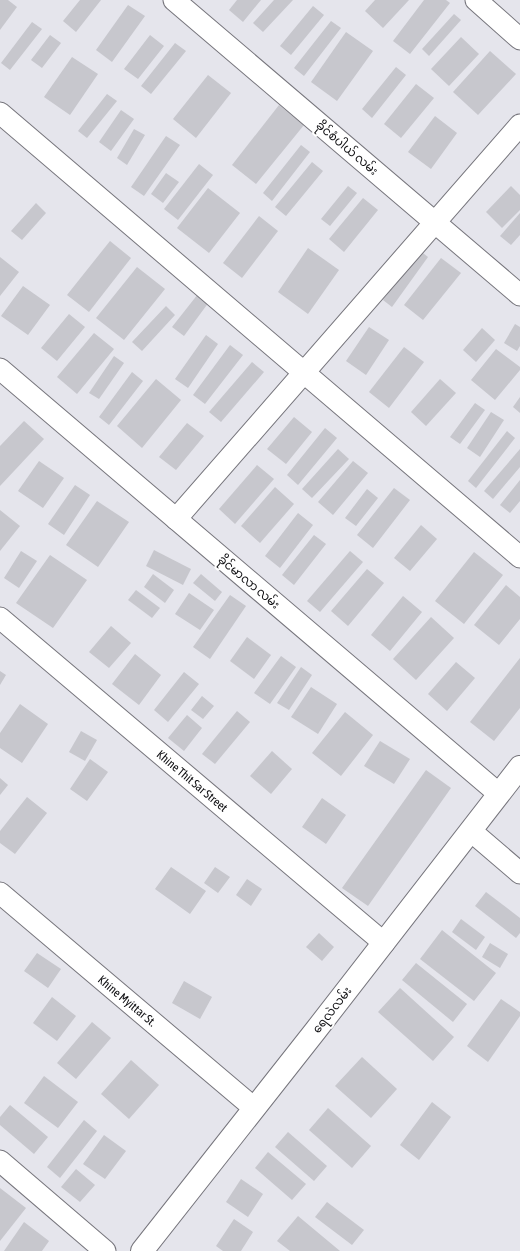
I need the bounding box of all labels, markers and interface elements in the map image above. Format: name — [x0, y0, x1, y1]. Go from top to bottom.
street label: ခိုင်စံပါယ် လမ်း — [311, 117, 382, 180]
street label: ခိုင်မာလာ လမ်း — [214, 551, 284, 614]
street label: Khine Thit Sar Street — [154, 747, 231, 815]
street label: Khine Myittar St. — [95, 973, 159, 1029]
street label: ရေလဲလမ်း — [308, 983, 357, 1038]

